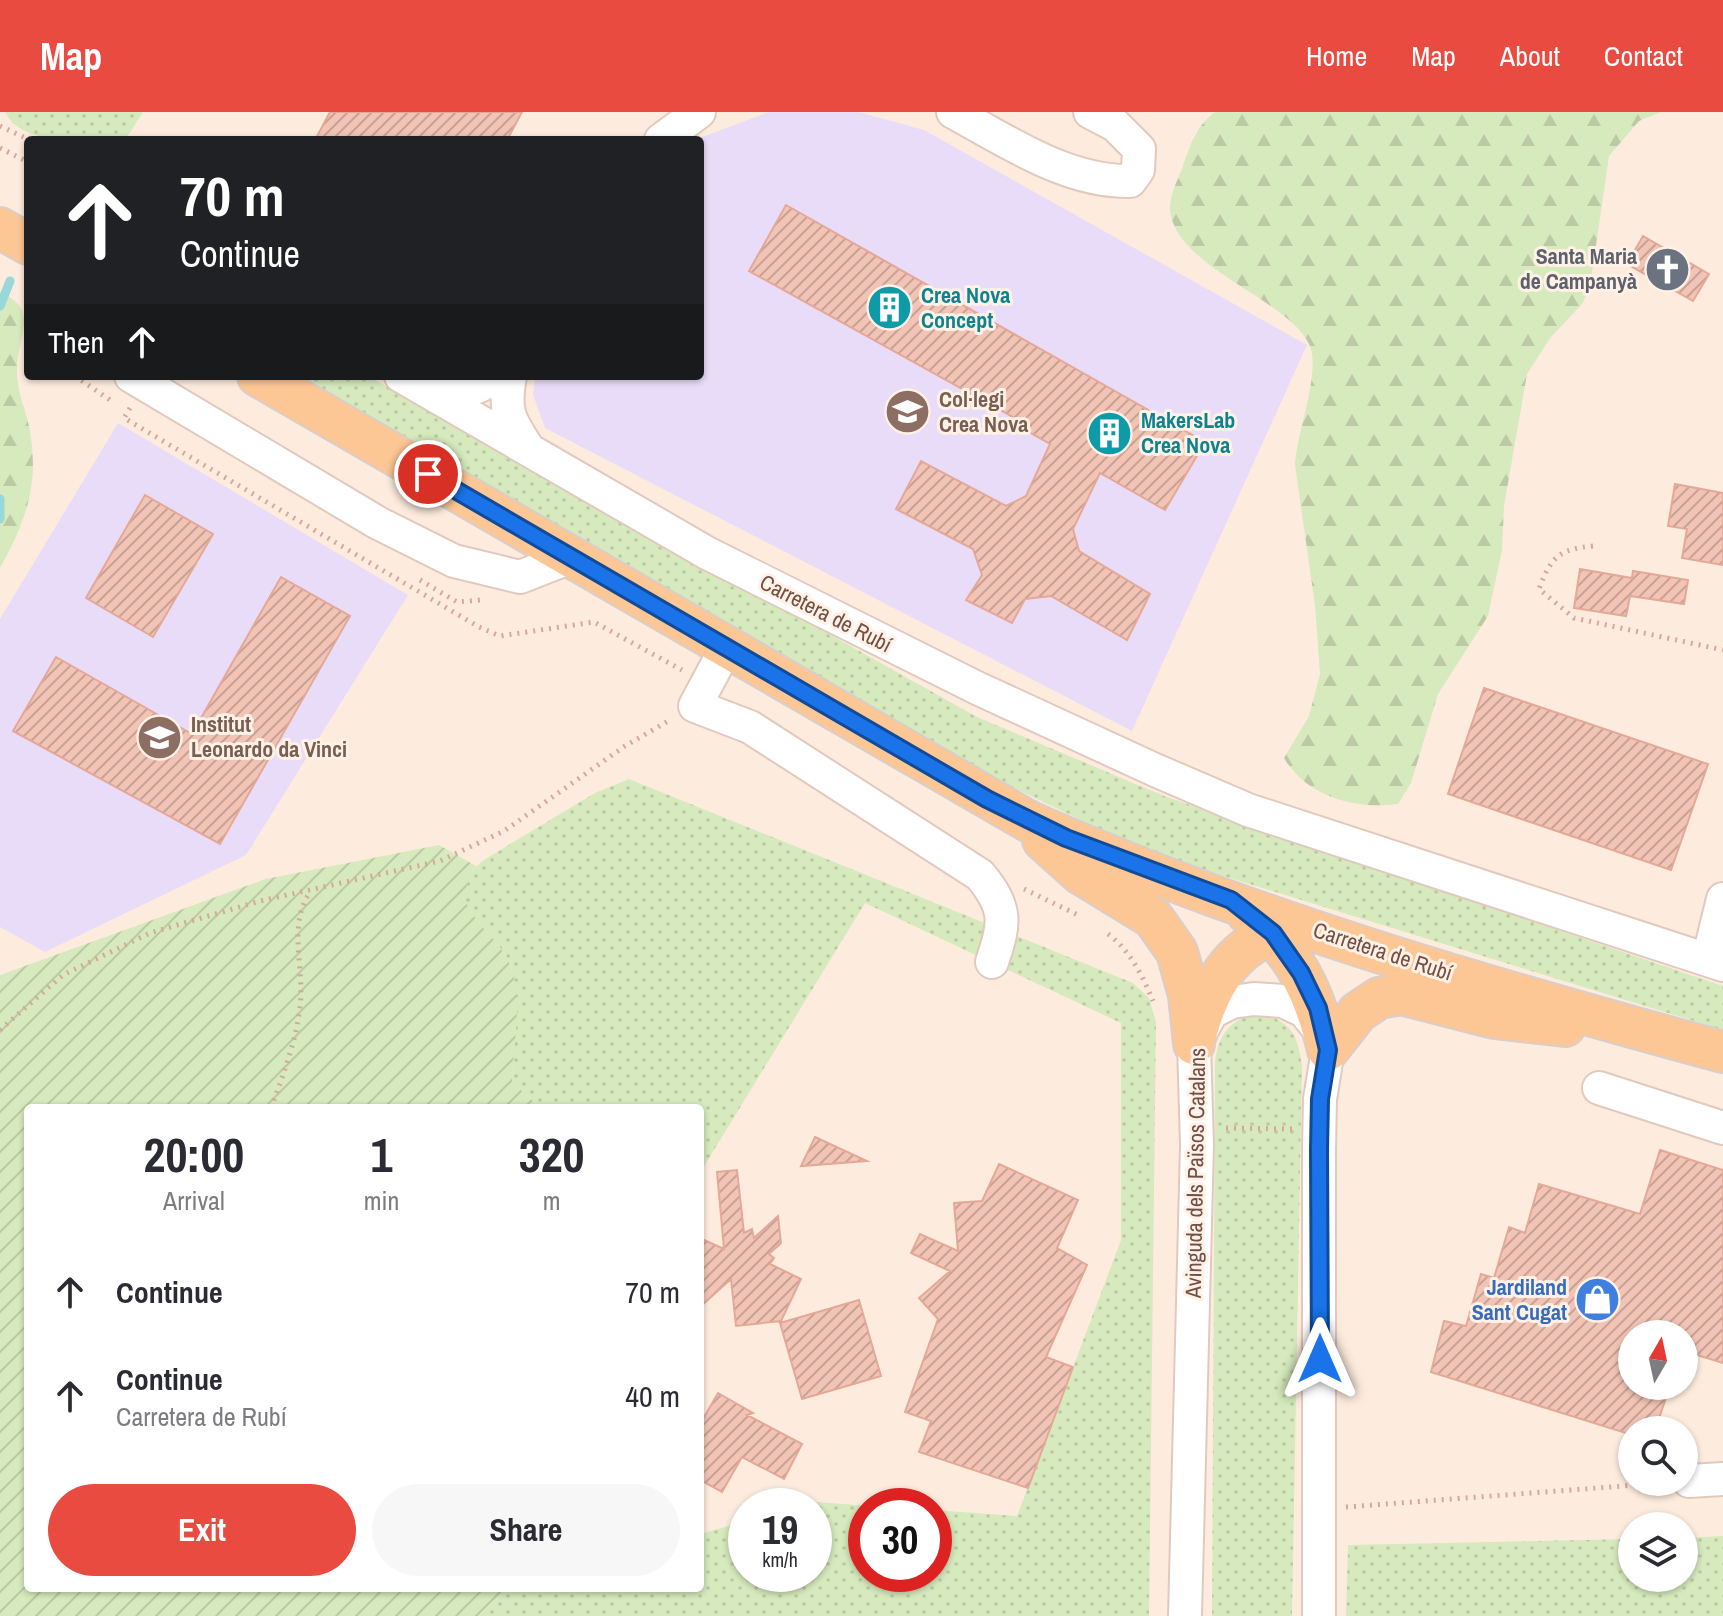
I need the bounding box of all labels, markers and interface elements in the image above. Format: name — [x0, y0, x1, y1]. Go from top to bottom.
text: Map — [40, 31, 102, 82]
text: Home — [1306, 37, 1367, 75]
text: Map — [1411, 37, 1456, 75]
text: About — [1500, 37, 1560, 75]
text: Contact — [1604, 37, 1683, 75]
text: 70 m — [180, 158, 285, 233]
icon: ahead — [48, 168, 152, 272]
text: Continue — [180, 230, 300, 278]
place label: Santa Maria de Campanyà — [1520, 241, 1637, 296]
church icon: Santa Maria de Campanyà — [1644, 245, 1692, 293]
place label: Crea Nova Concept — [921, 280, 1010, 335]
building icon: Crea Nova Concept — [866, 284, 914, 332]
icon: ahead — [120, 320, 164, 364]
text: Then — [48, 322, 104, 362]
place label: Col·legi Crea Nova — [939, 384, 1028, 439]
school or university icon: Col·legi Crea Nova — [884, 388, 932, 436]
place label: MakersLab Crea Nova — [1141, 405, 1235, 460]
building icon: MakersLab Crea Nova — [1086, 409, 1134, 457]
pin — [394, 440, 462, 508]
icon: arrive — [406, 452, 450, 496]
street label: Carretera de Rubí — [755, 567, 898, 660]
place label: Institut Leonardo da Vinci — [191, 709, 347, 764]
school or university icon: Institut Leonardo da Vinci — [136, 713, 184, 761]
street label: Carretera de Rubí — [1310, 914, 1457, 988]
street label: Avinguda dels Països Catalans — [1178, 1048, 1212, 1299]
text: 20:00 — [144, 1122, 244, 1187]
text: 1 — [371, 1122, 392, 1187]
text: 320 — [519, 1122, 584, 1187]
text: Arrival — [163, 1183, 225, 1218]
text: min — [364, 1183, 399, 1218]
text: m — [543, 1183, 561, 1218]
icon: ahead — [48, 1270, 92, 1314]
text: Continue — [116, 1272, 223, 1312]
text: 70 m — [625, 1272, 680, 1312]
place label: Jardiland Sant Cugat — [1472, 1272, 1567, 1327]
shop icon: Jardiland Sant Cugat — [1574, 1276, 1622, 1324]
position arrow — [1278, 1317, 1362, 1401]
north arrow — [1618, 1320, 1698, 1400]
map controls — [1618, 1320, 1698, 1592]
text: Continue — [116, 1359, 223, 1399]
icon: ahead — [48, 1374, 92, 1418]
text: 40 m — [625, 1376, 680, 1416]
text: Carretera de Rubí — [116, 1399, 287, 1434]
button: search — [1618, 1416, 1698, 1496]
button: Exit — [48, 1484, 356, 1576]
button: Share — [372, 1484, 680, 1576]
speed limit sign: 30 — [848, 1488, 952, 1592]
text: 19 — [762, 1503, 798, 1556]
button: layers — [1618, 1512, 1698, 1592]
text: km/h — [762, 1546, 798, 1573]

